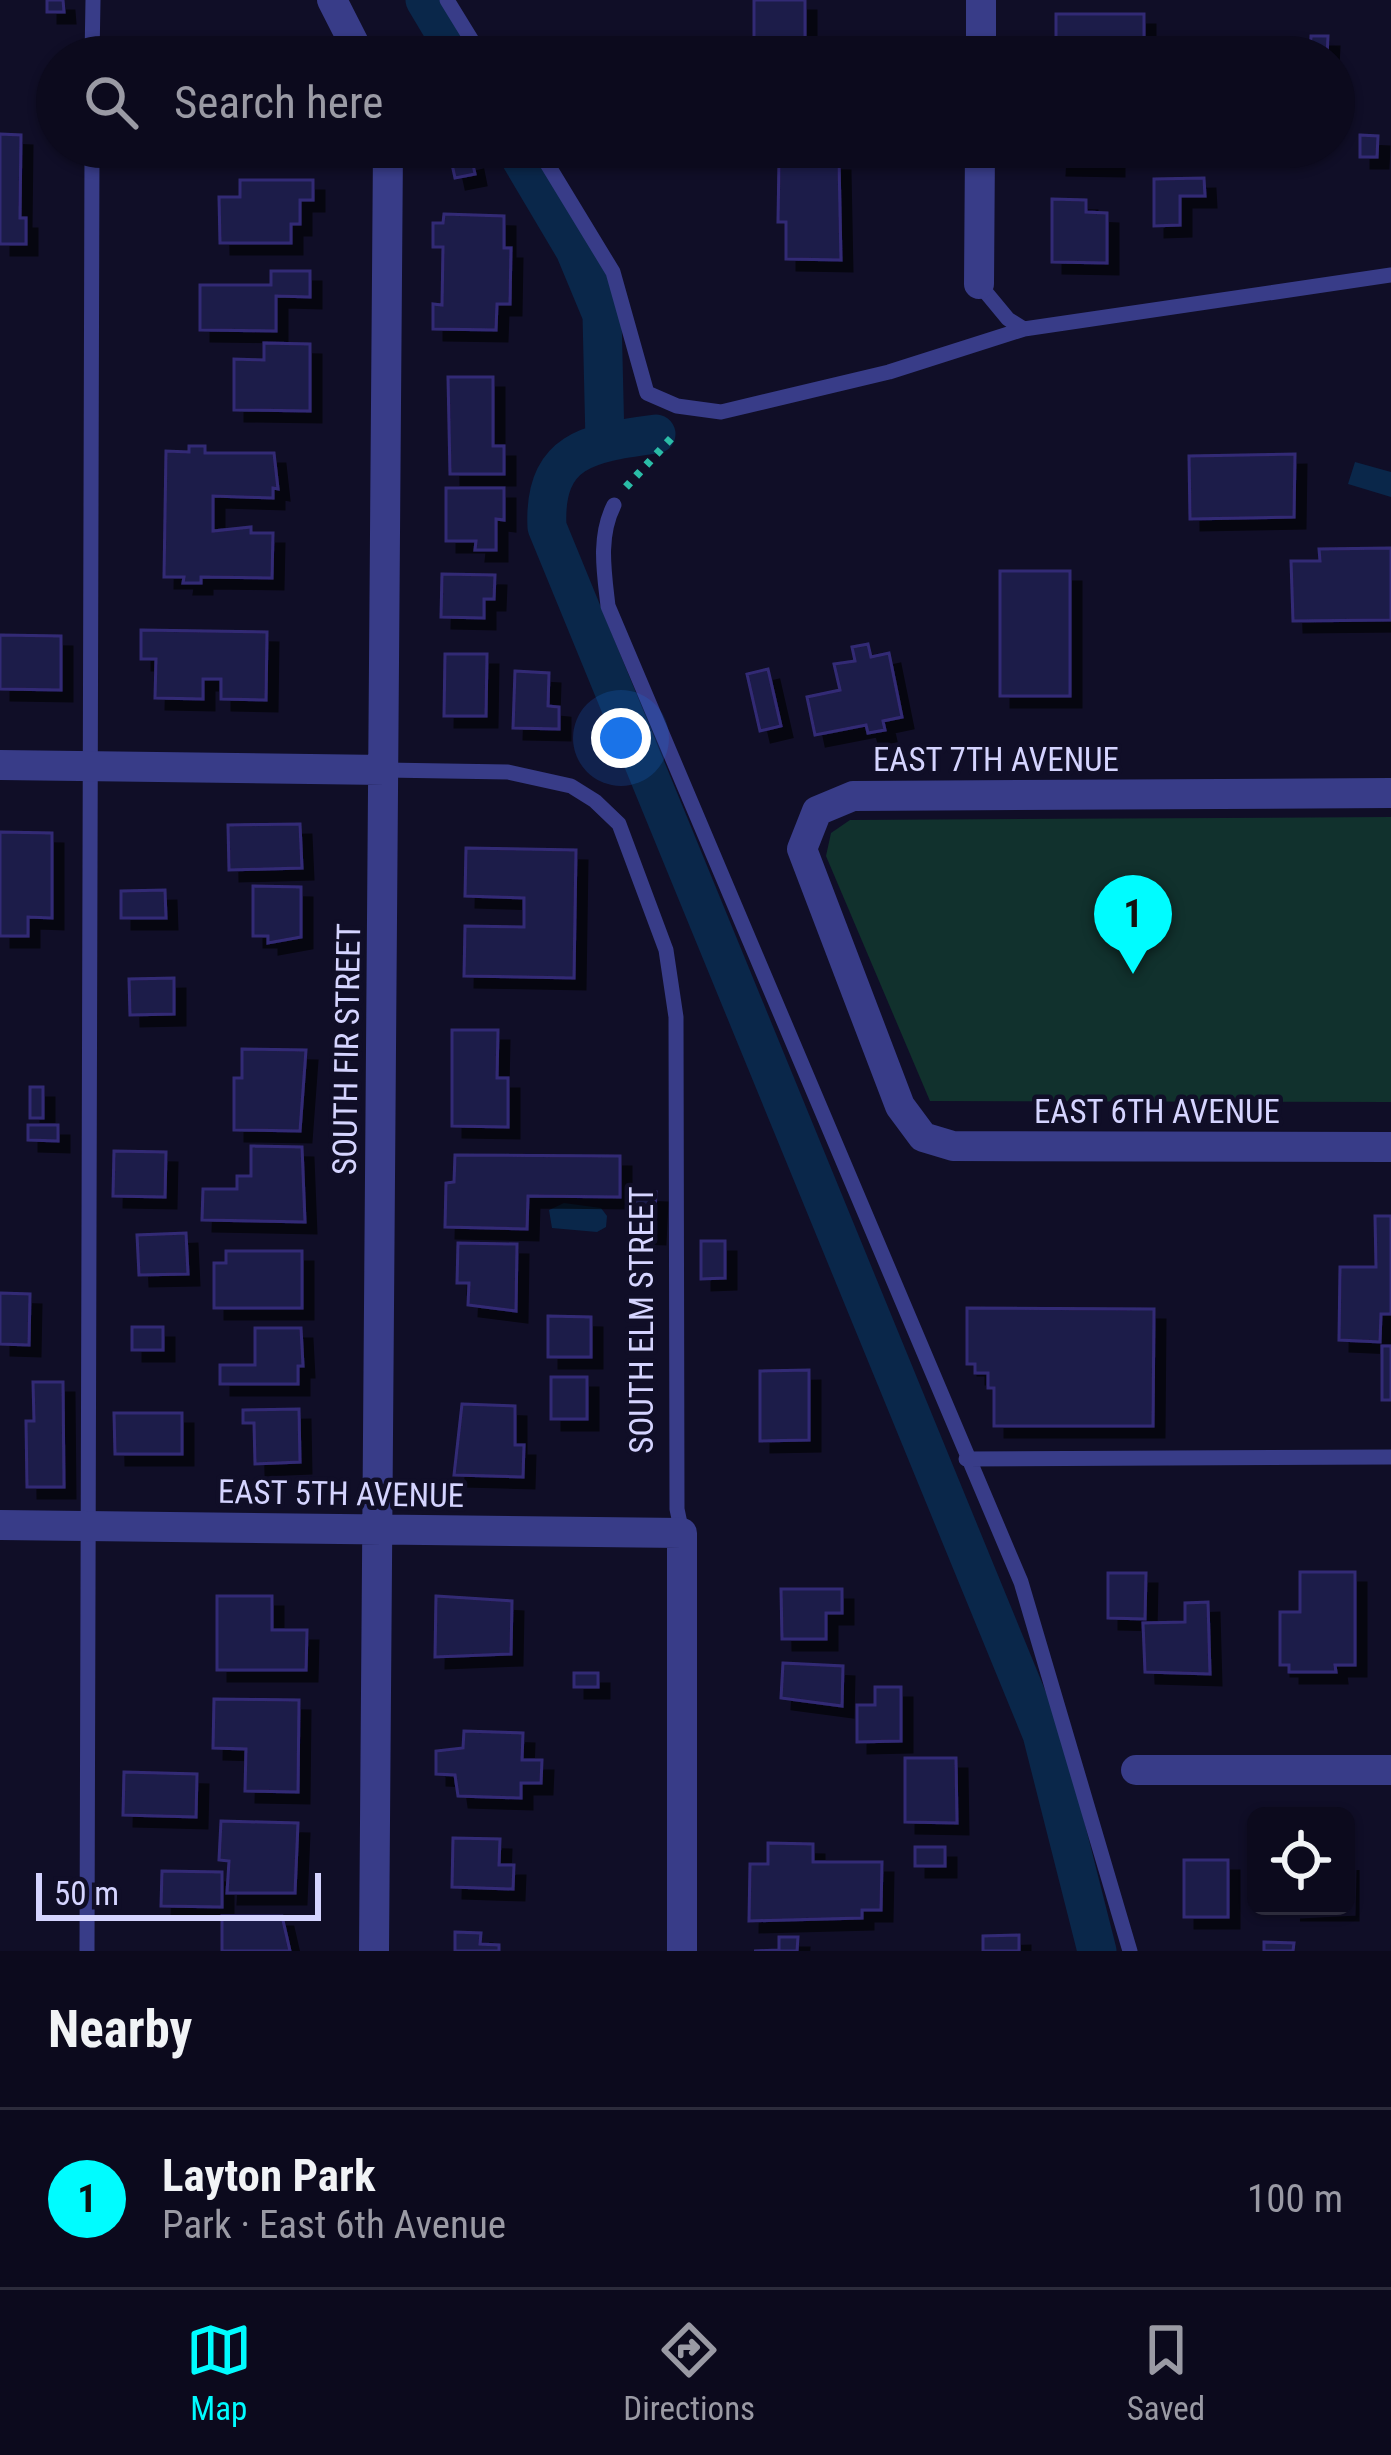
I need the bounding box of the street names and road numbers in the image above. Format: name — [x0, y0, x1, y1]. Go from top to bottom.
street label: EAST 7TH AVENUE — [873, 740, 1119, 779]
street label: SOUTH FIR STREET — [325, 923, 368, 1175]
street label: EAST 6TH AVENUE — [1034, 1092, 1280, 1131]
street label: SOUTH ELM STREET — [622, 1186, 661, 1454]
street label: EAST 5TH AVENUE — [218, 1472, 464, 1515]

